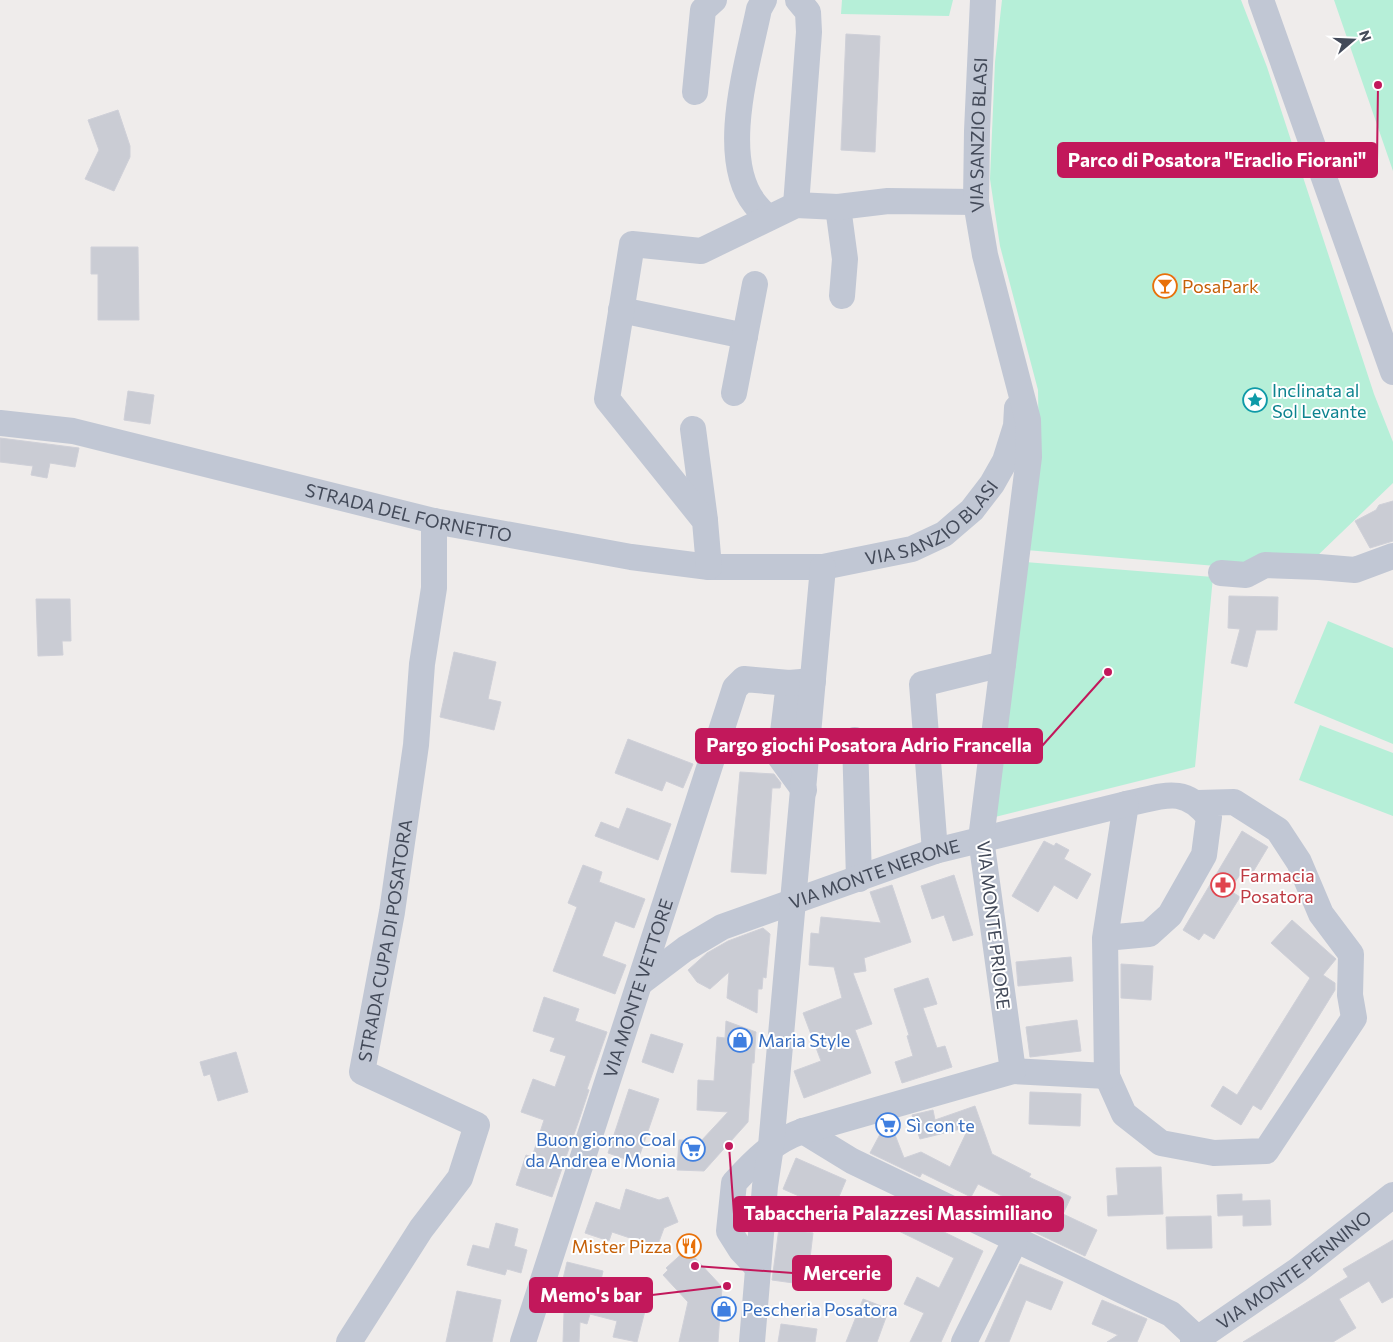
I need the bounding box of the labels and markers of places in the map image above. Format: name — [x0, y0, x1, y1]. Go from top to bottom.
callout: Parco di Posatora "Eraclio Fiorani" — [1058, 143, 1377, 177]
bar icon: PosaPark — [1152, 273, 1178, 299]
place label: PosaPark — [1182, 275, 1259, 297]
place label: Inclinata al Sol Levante — [1272, 379, 1366, 422]
place icon: Inclinata al Sol Levante — [1242, 387, 1268, 413]
callout: Pargo giochi Posatora Adrio Francella — [696, 729, 1042, 763]
place label: Farmacia Posatora — [1240, 864, 1315, 907]
pharmacy icon: Farmacia Posatora — [1210, 872, 1236, 898]
shop icon: Maria Style — [727, 1027, 753, 1053]
place label: Maria Style — [758, 1029, 850, 1051]
supermarket icon: Sì con te — [875, 1112, 901, 1138]
place label: Sì con te — [906, 1114, 975, 1136]
place label: Buon giorno Coal da Andrea e Monia — [525, 1128, 676, 1171]
supermarket icon: Buon giorno Coal da Andrea e Monia — [680, 1136, 706, 1162]
callout: Tabaccheria Palazzesi Massimiliano — [734, 1197, 1063, 1231]
restaurant icon: Mister Pizza — [676, 1233, 702, 1259]
place label: Mister Pizza — [571, 1235, 672, 1257]
callout: Mercerie — [793, 1256, 891, 1290]
callout: Memo's bar — [530, 1278, 652, 1312]
shop icon: Pescheria Posatora — [711, 1296, 737, 1322]
place label: Pescheria Posatora — [742, 1298, 898, 1320]

